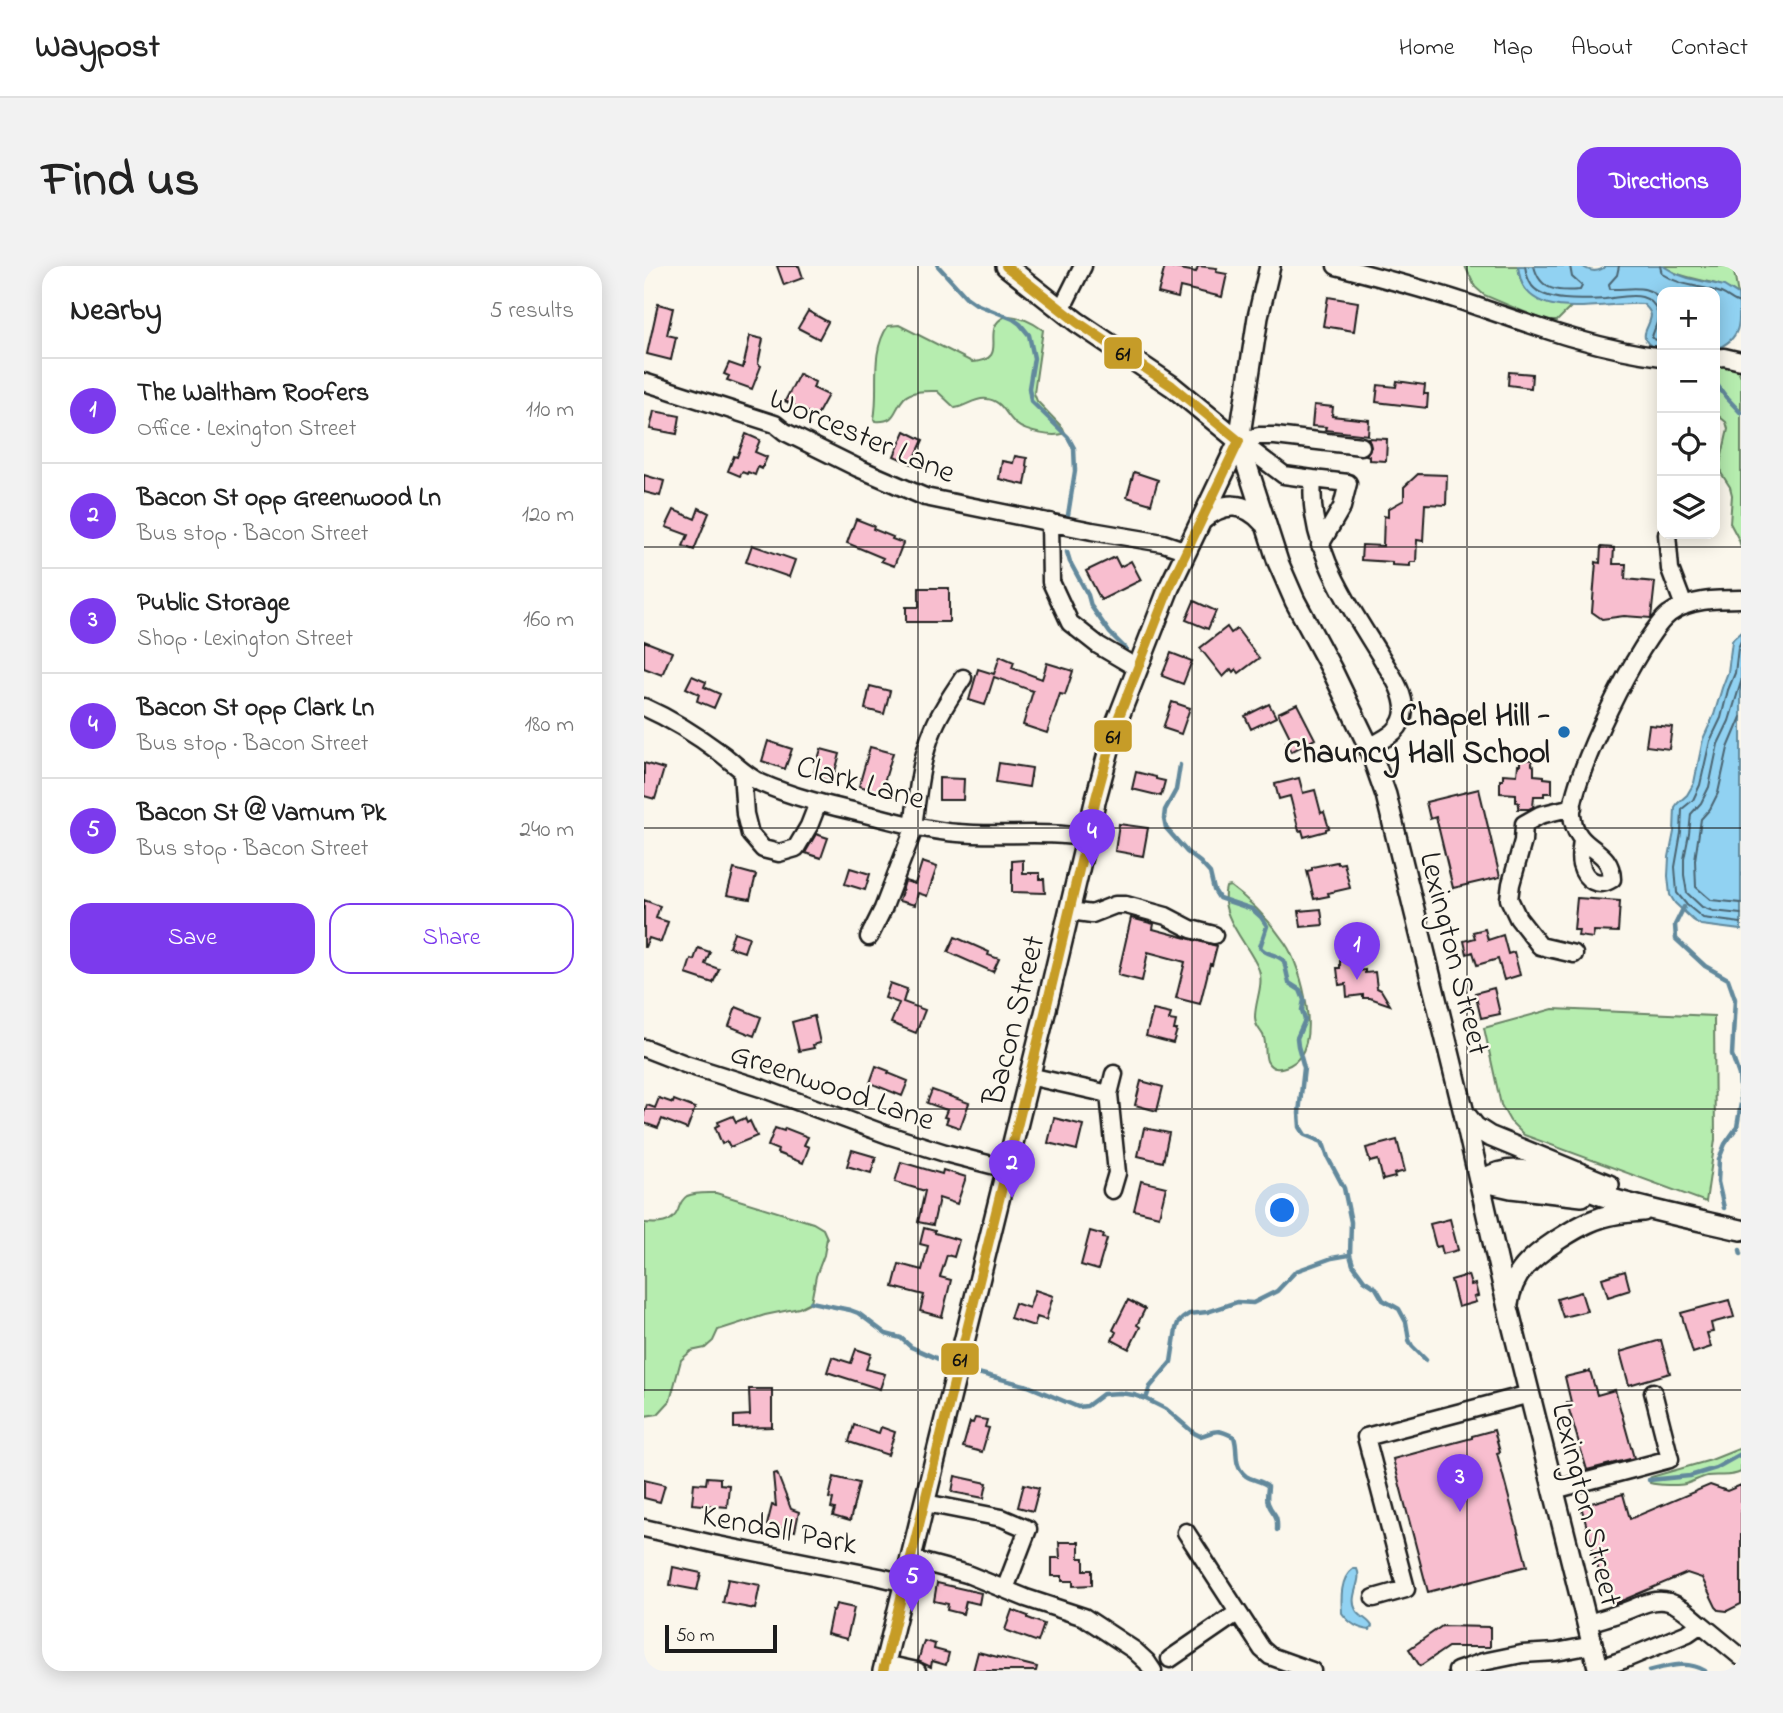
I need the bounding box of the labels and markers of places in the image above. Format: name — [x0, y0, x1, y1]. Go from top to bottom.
place label: Chapel Hill - Chauncy Hall School — [1284, 694, 1550, 779]
marker: Chapel Hill - Chauncy Hall School — [1556, 724, 1572, 740]
pin: 4 — [1069, 809, 1115, 867]
pin: 1 — [1334, 922, 1380, 980]
pin: 2 — [989, 1140, 1035, 1198]
pin: 3 — [1437, 1454, 1483, 1512]
pin: 5 — [889, 1554, 935, 1612]

